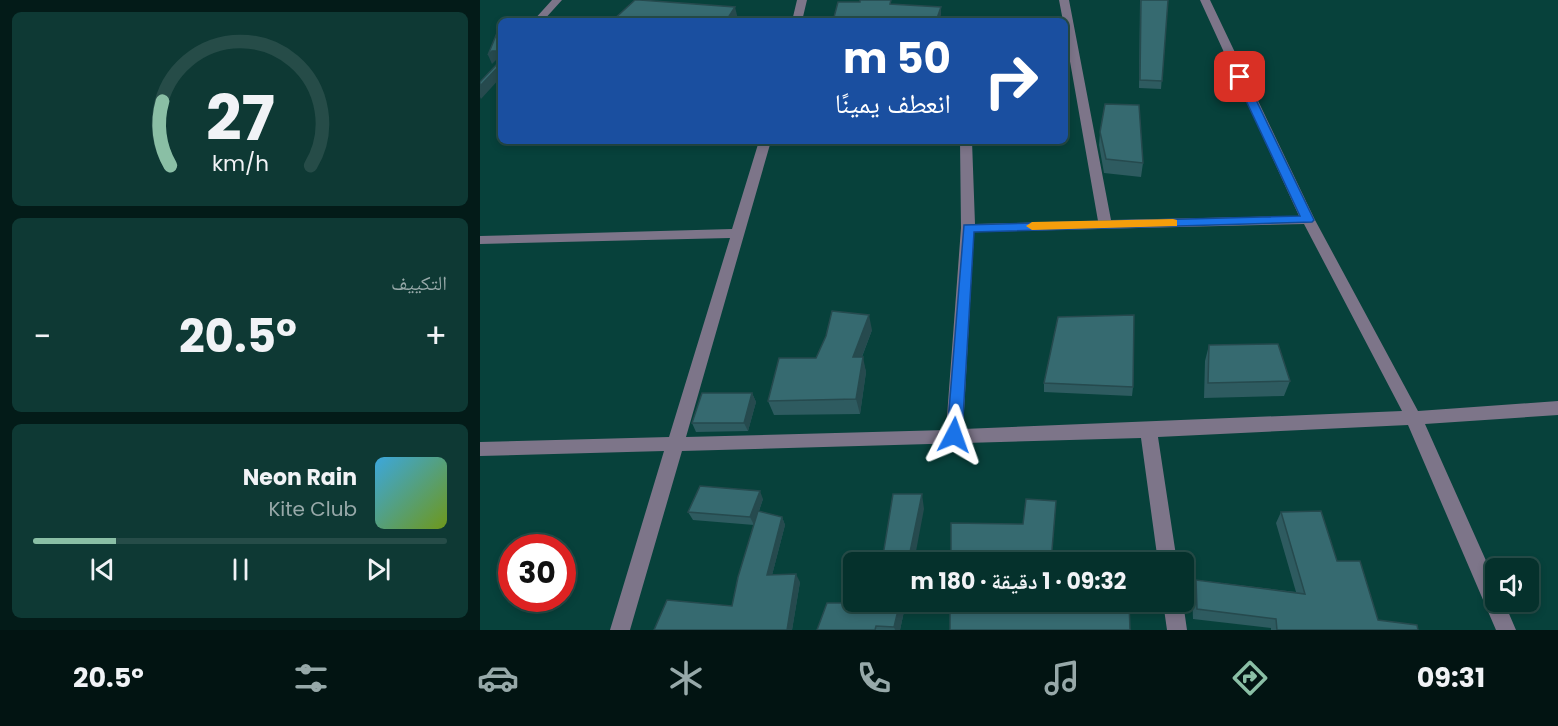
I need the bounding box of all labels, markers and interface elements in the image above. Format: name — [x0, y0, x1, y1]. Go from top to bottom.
text: 50 m — [843, 29, 951, 88]
icon: right — [972, 42, 1050, 120]
pin — [1214, 51, 1265, 102]
icon: arrive — [1223, 60, 1256, 93]
text: 27 — [205, 74, 275, 162]
text: انعطف يمينًا — [835, 85, 951, 122]
text: km/h — [211, 148, 269, 179]
text: التكييف — [391, 269, 447, 297]
text: 20.5° — [179, 305, 297, 368]
text: − — [33, 313, 51, 360]
text: + — [424, 313, 447, 360]
position arrow — [922, 403, 986, 467]
text: Neon Rain — [243, 462, 357, 493]
text: Kite Club — [268, 495, 357, 523]
speed limit sign: 30 — [498, 534, 576, 612]
icon: previous — [86, 553, 119, 586]
icon: pause — [224, 553, 257, 586]
icon: next — [362, 553, 395, 586]
map controls — [1485, 558, 1539, 612]
button: sound — [1485, 558, 1539, 612]
text: 09:32 · 1 دقيقة · 180 m — [911, 566, 1126, 597]
icon: filters — [290, 657, 332, 699]
icon: car — [477, 657, 519, 699]
icon: climate — [665, 657, 707, 699]
icon: phone — [853, 657, 895, 699]
icon: music — [1041, 657, 1083, 699]
icon: directions — [1229, 657, 1271, 699]
text: 20.5° — [73, 659, 144, 696]
text: 09:31 — [1417, 659, 1485, 696]

